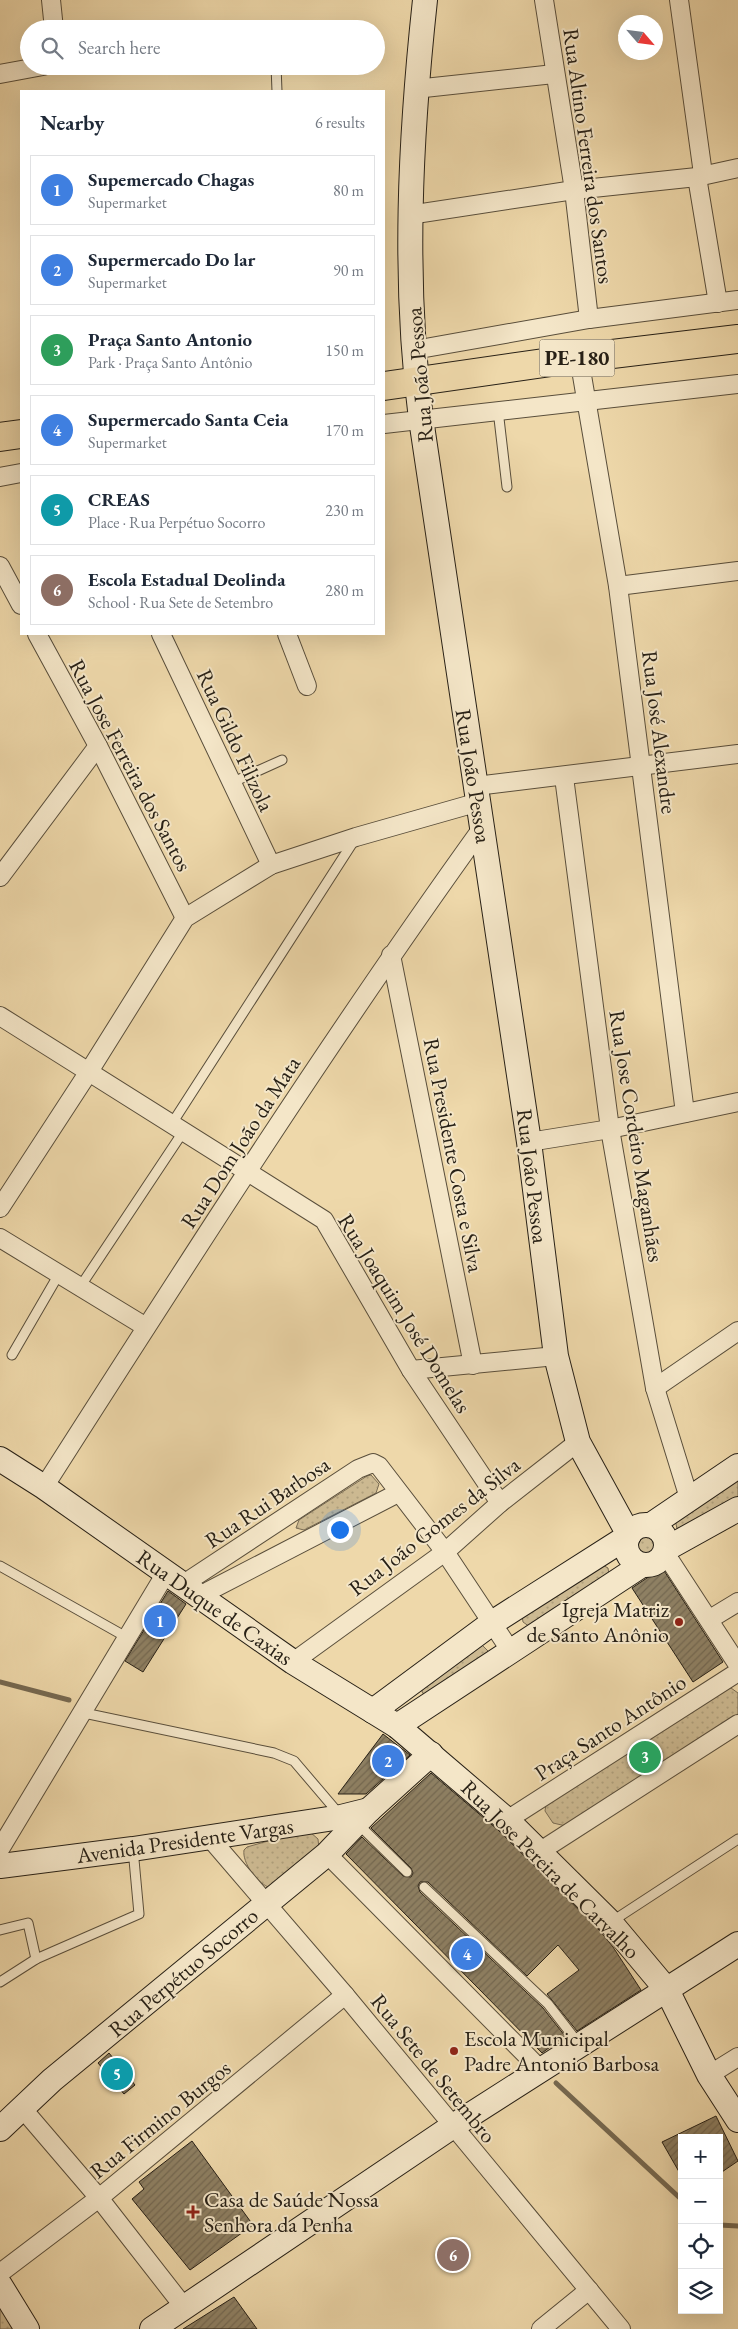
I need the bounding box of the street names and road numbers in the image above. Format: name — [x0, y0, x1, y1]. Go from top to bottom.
street label: Rua Altino Ferreira dos Santos — [556, 27, 621, 286]
street label: Rua João Pessoa — [399, 306, 440, 444]
road number: PE-180 — [540, 339, 614, 376]
street label: Rua José Alexandre — [635, 649, 684, 816]
street label: Rua Jose Ferreira dos Santos — [62, 654, 199, 876]
street label: Rua Gildo Filizola — [190, 664, 281, 816]
street label: Rua João Pessoa — [449, 707, 498, 845]
street label: Rua Jose Cordeiro Maganhães — [602, 1008, 671, 1264]
street label: Rua Presidente Costa e Silva — [417, 1036, 490, 1275]
street label: Rua Dom João da Mata — [174, 1050, 307, 1234]
street label: Rua João Pessoa — [510, 1107, 555, 1245]
street label: Rua Joaquim José Domelas — [331, 1208, 478, 1418]
street label: Rua Rui Barbosa — [199, 1450, 336, 1555]
street label: Rua João Gomes da Silva — [343, 1450, 526, 1602]
street label: Rua Duque de Caxias — [131, 1543, 298, 1672]
street label: Praça Santo Antônio — [529, 1667, 692, 1787]
street label: Rua Jose Pereira de Carvalho — [455, 1774, 646, 1965]
street label: Avenida Presidente Vargas — [74, 1811, 295, 1870]
street label: Rua Perpétuo Socorro — [102, 1901, 264, 2044]
street label: Rua Sete de Setembro — [364, 1988, 503, 2149]
street label: Rua Firmino Burgos — [84, 2054, 237, 2185]

